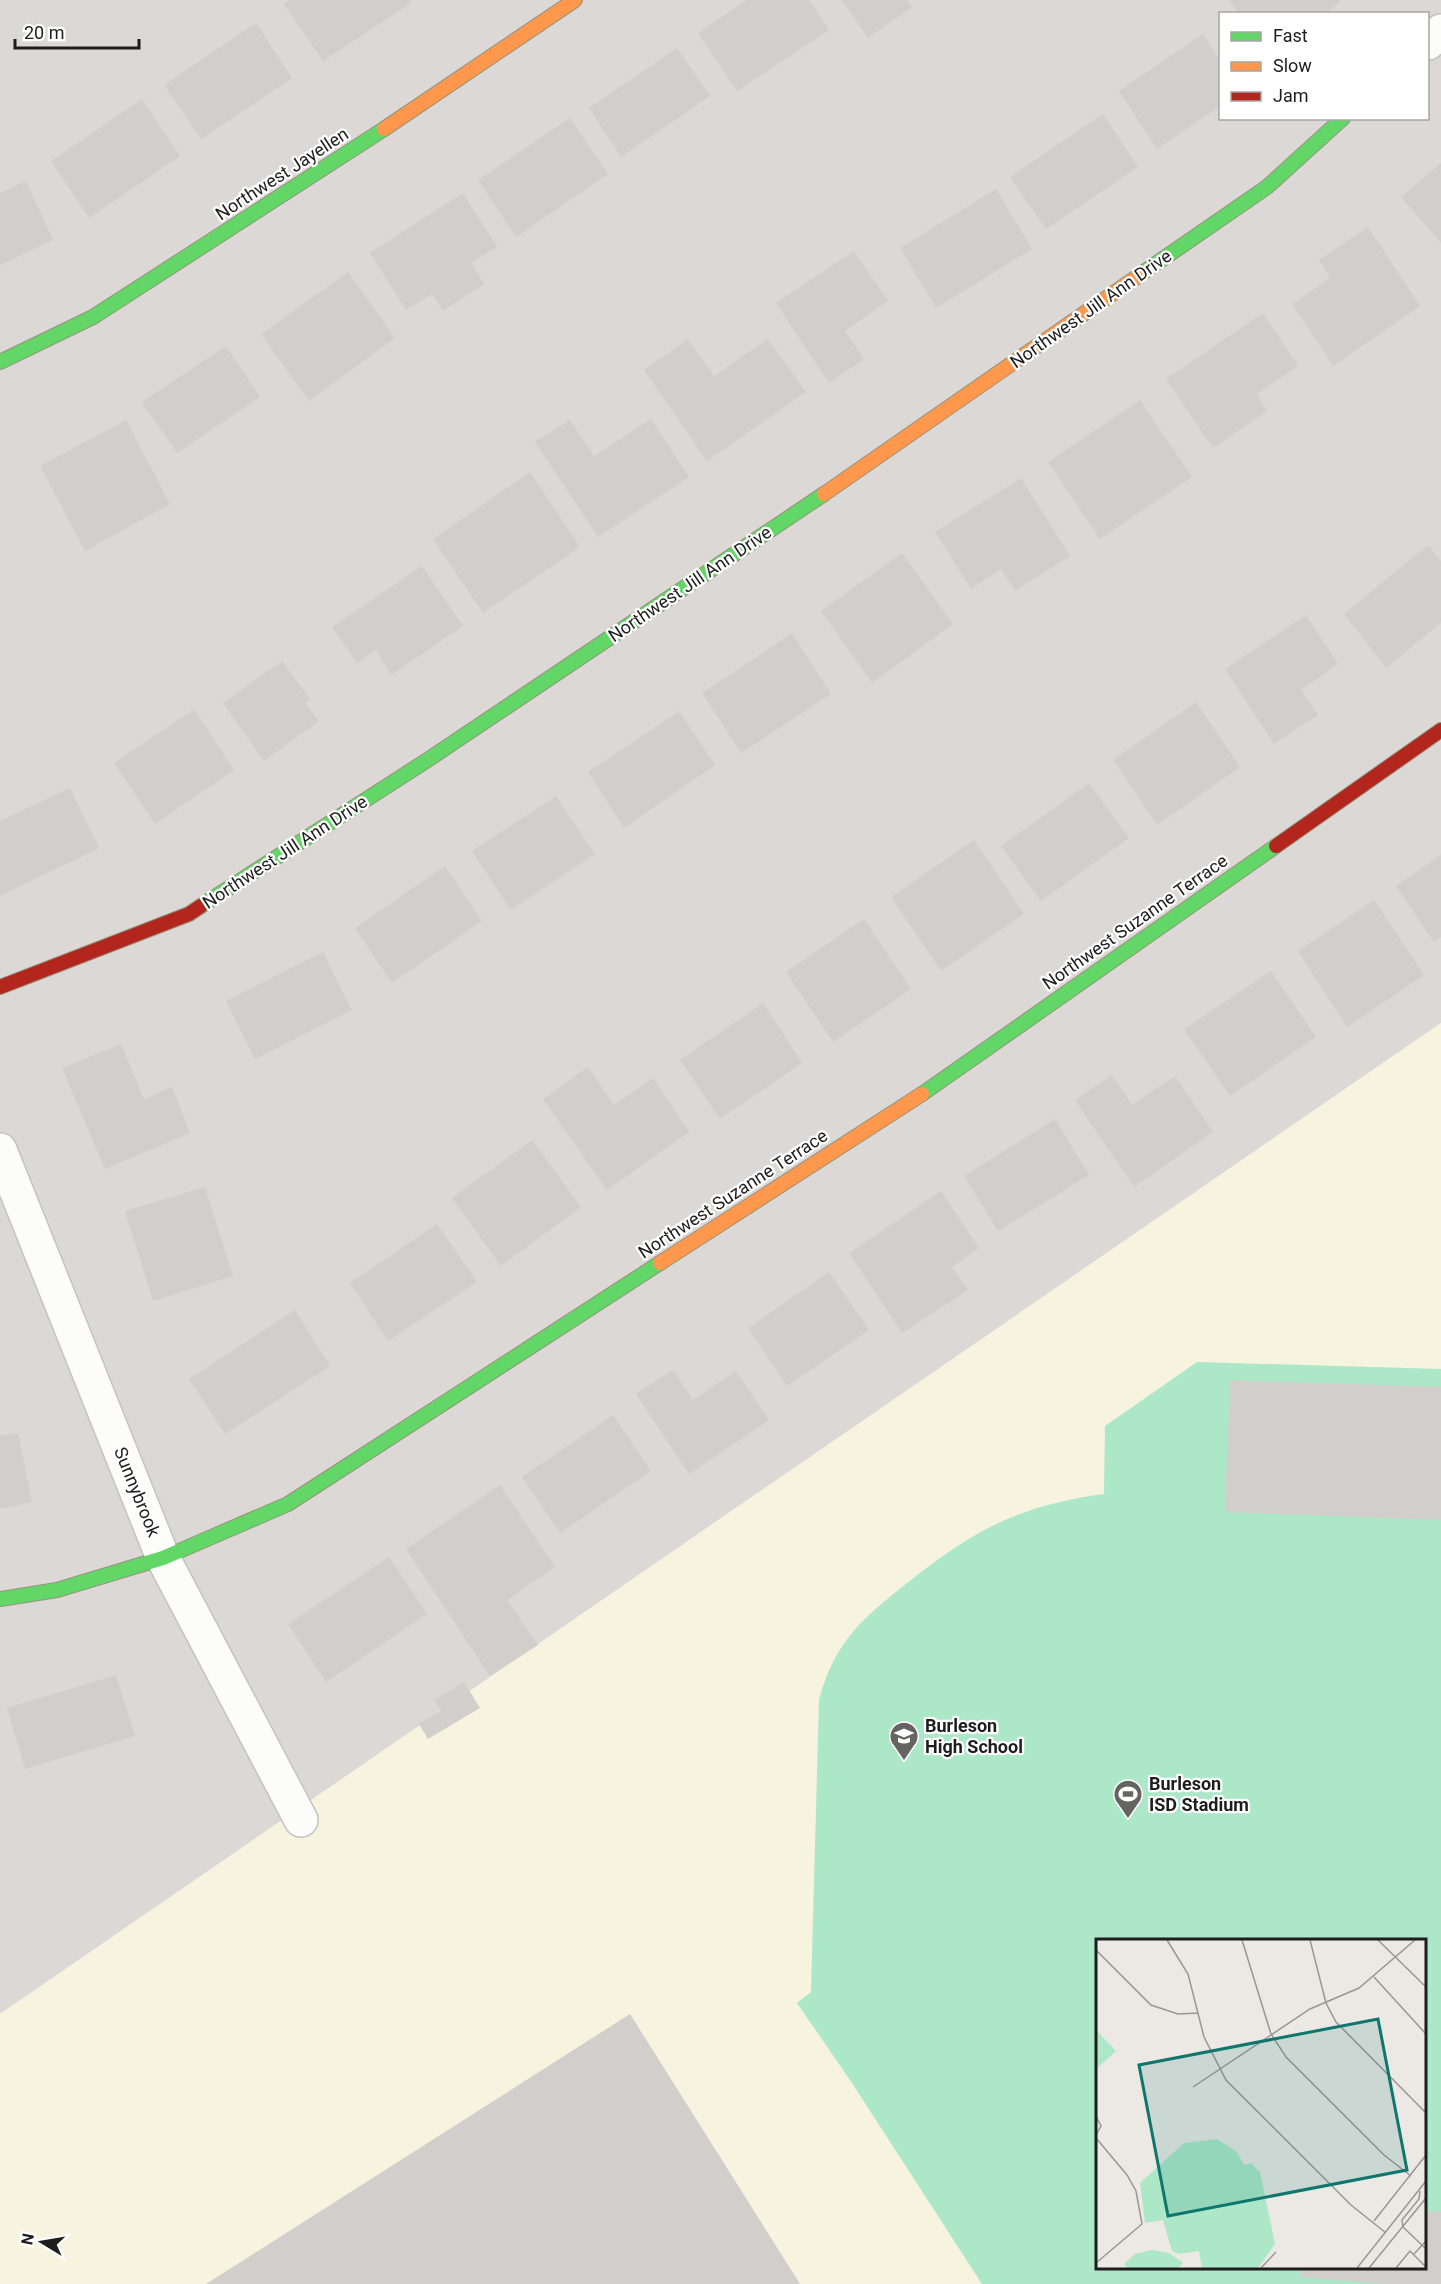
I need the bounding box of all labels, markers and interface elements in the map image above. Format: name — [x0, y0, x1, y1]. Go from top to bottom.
scale bar — [15, 12, 140, 50]
legend — [1219, 12, 1429, 120]
text: 20 m — [24, 22, 64, 43]
text: Fast — [1273, 25, 1308, 46]
text: Slow — [1273, 55, 1312, 76]
text: Jam — [1273, 85, 1309, 106]
street label: Northwest Jayellen — [211, 123, 352, 224]
street label: Northwest Jill Ann Drive — [1006, 245, 1175, 372]
street label: Northwest Jill Ann Drive — [604, 521, 775, 646]
street label: Northwest Jill Ann Drive — [198, 790, 371, 913]
street label: Northwest Suzanne Terrace — [1038, 850, 1231, 994]
street label: Northwest Suzanne Terrace — [634, 1125, 831, 1263]
street label: Sunnybrook — [110, 1444, 165, 1540]
place label: Burleson High School — [925, 1715, 1023, 1757]
school or university icon: Burleson High School — [888, 1720, 920, 1762]
place label: Burleson ISD Stadium — [1149, 1773, 1249, 1815]
sports icon: Burleson ISD Stadium — [1112, 1778, 1144, 1820]
inset map — [1096, 1939, 1426, 2269]
north arrow — [12, 2212, 72, 2272]
text: N — [17, 2232, 38, 2247]

